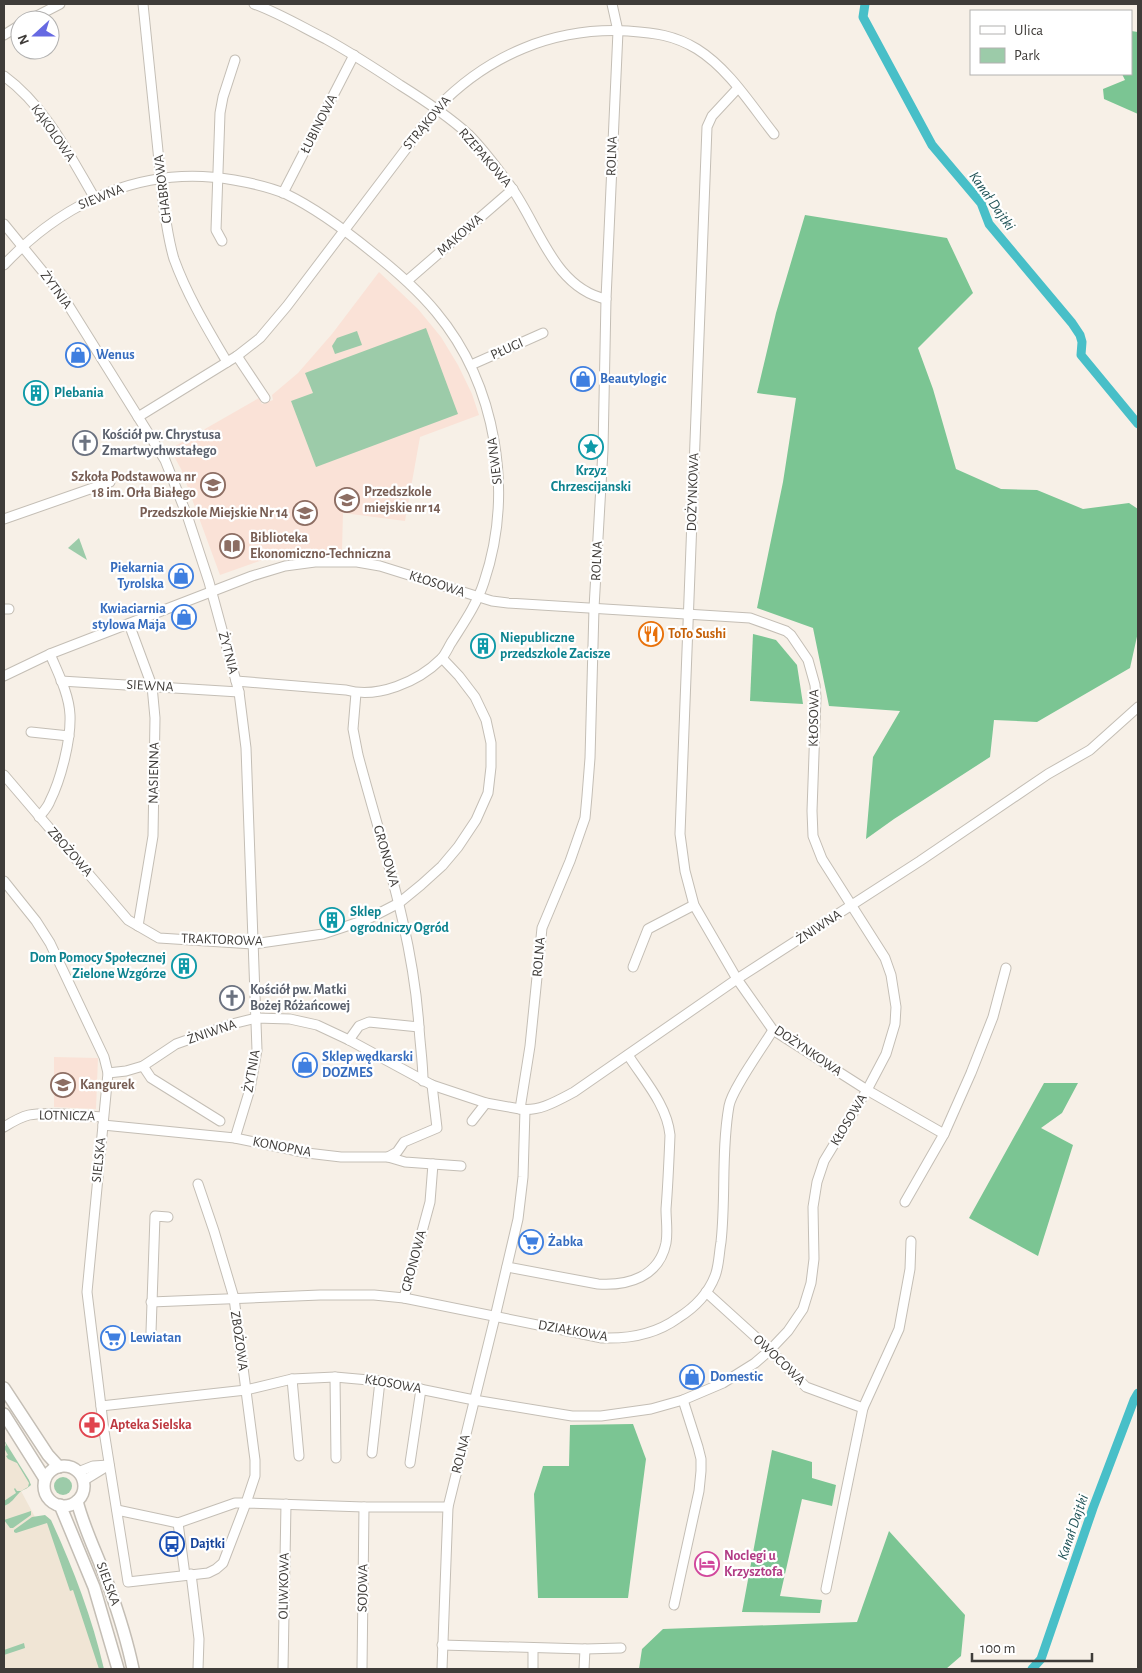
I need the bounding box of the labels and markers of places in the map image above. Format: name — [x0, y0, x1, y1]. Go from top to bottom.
shop icon: Wenus — [65, 342, 91, 368]
place label: Wenus — [96, 348, 135, 362]
shop icon: Beautylogic — [570, 366, 596, 392]
place label: Beautylogic — [600, 372, 667, 386]
building icon: Plebania — [23, 380, 49, 406]
place label: Plebania — [54, 386, 104, 400]
place label: Kościół pw. Chrystusa Zmartwychwstałego — [102, 428, 221, 458]
church icon: Kościół pw. Chrystusa Zmartwychwstałego — [72, 430, 98, 456]
place icon: Krzyz Chrzescijanski — [578, 434, 604, 460]
place label: Krzyz Chrzescijanski — [551, 464, 631, 494]
place label: Szkoła Podstawowa nr 18 im. Orła Białego — [71, 470, 196, 500]
school or university icon: Szkoła Podstawowa nr 18 im. Orła Białego — [200, 472, 226, 498]
place label: Przedszkole miejskie nr 14 — [364, 485, 441, 515]
school or university icon: Przedszkole miejskie nr 14 — [334, 487, 360, 513]
school or university icon: Przedszkole Miejskie Nr 14 — [292, 500, 318, 526]
place label: Przedszkole Miejskie Nr 14 — [140, 506, 288, 520]
place label: Biblioteka Ekonomiczno-Techniczna — [250, 531, 391, 561]
library icon: Biblioteka Ekonomiczno-Techniczna — [219, 533, 245, 559]
place label: Piekarnia Tyrolska — [110, 561, 164, 591]
shop icon: Piekarnia Tyrolska — [168, 563, 194, 589]
place label: Kwiaciarnia stylowa Maja — [92, 602, 166, 632]
shop icon: Kwiaciarnia stylowa Maja — [171, 604, 197, 630]
restaurant icon: ToTo Sushi — [638, 621, 664, 647]
place label: ToTo Sushi — [668, 627, 726, 641]
place label: Niepubliczne przedszkole Zacisze — [500, 631, 611, 661]
building icon: Niepubliczne przedszkole Zacisze — [470, 633, 496, 659]
place label: Sklep ogrodniczy Ogród — [350, 905, 450, 935]
building icon: Sklep ogrodniczy Ogród — [319, 907, 345, 933]
place label: Dom Pomocy Społecznej Zielone Wzgórze — [29, 951, 166, 981]
building icon: Dom Pomocy Społecznej Zielone Wzgórze — [171, 953, 197, 979]
place label: Kościół pw. Matki Bożej Różańcowej — [250, 983, 350, 1013]
church icon: Kościół pw. Matki Bożej Różańcowej — [219, 985, 245, 1011]
place label: Sklep wędkarski DOZMES — [322, 1050, 413, 1080]
shop icon: Sklep wędkarski DOZMES — [292, 1052, 318, 1078]
school or university icon: Kangurek — [50, 1072, 76, 1098]
place label: Kangurek — [80, 1078, 135, 1092]
supermarket icon: Żabka — [518, 1229, 544, 1255]
place label: Żabka — [548, 1233, 583, 1249]
supermarket icon: Lewiatan — [100, 1325, 126, 1351]
place label: Lewiatan — [130, 1331, 182, 1345]
shop icon: Domestic — [679, 1364, 705, 1390]
place label: Domestic — [710, 1370, 764, 1384]
pharmacy icon: Apteka Sielska — [79, 1412, 105, 1438]
place label: Apteka Sielska — [110, 1418, 192, 1432]
bus stop icon: Dajtki — [159, 1531, 185, 1557]
place label: Dajtki — [190, 1537, 225, 1551]
place label: Noclegi u Krzysztofa — [724, 1549, 783, 1579]
hotel icon: Noclegi u Krzysztofa — [694, 1551, 720, 1577]

